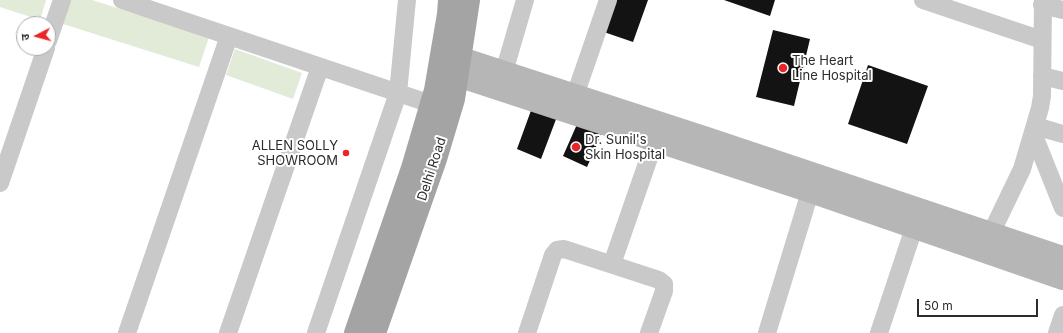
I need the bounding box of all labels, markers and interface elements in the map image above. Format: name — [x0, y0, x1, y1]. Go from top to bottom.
north arrow — [16, 16, 56, 56]
text: उ — [18, 33, 32, 41]
place label: The Heart Line Hospital — [792, 53, 872, 84]
marker: The Heart Line Hospital — [777, 62, 789, 74]
place label: Dr. Sunil's Skin Hospital — [585, 132, 665, 163]
street label: Delhi Road — [414, 135, 450, 203]
place label: ALLEN SOLLY SHOWROOM — [252, 138, 338, 169]
marker: Dr. Sunil's Skin Hospital — [570, 141, 582, 153]
marker: ALLEN SOLLY SHOWROOM — [341, 148, 351, 158]
scale bar — [919, 291, 1040, 317]
text: 50 m — [924, 298, 953, 313]

